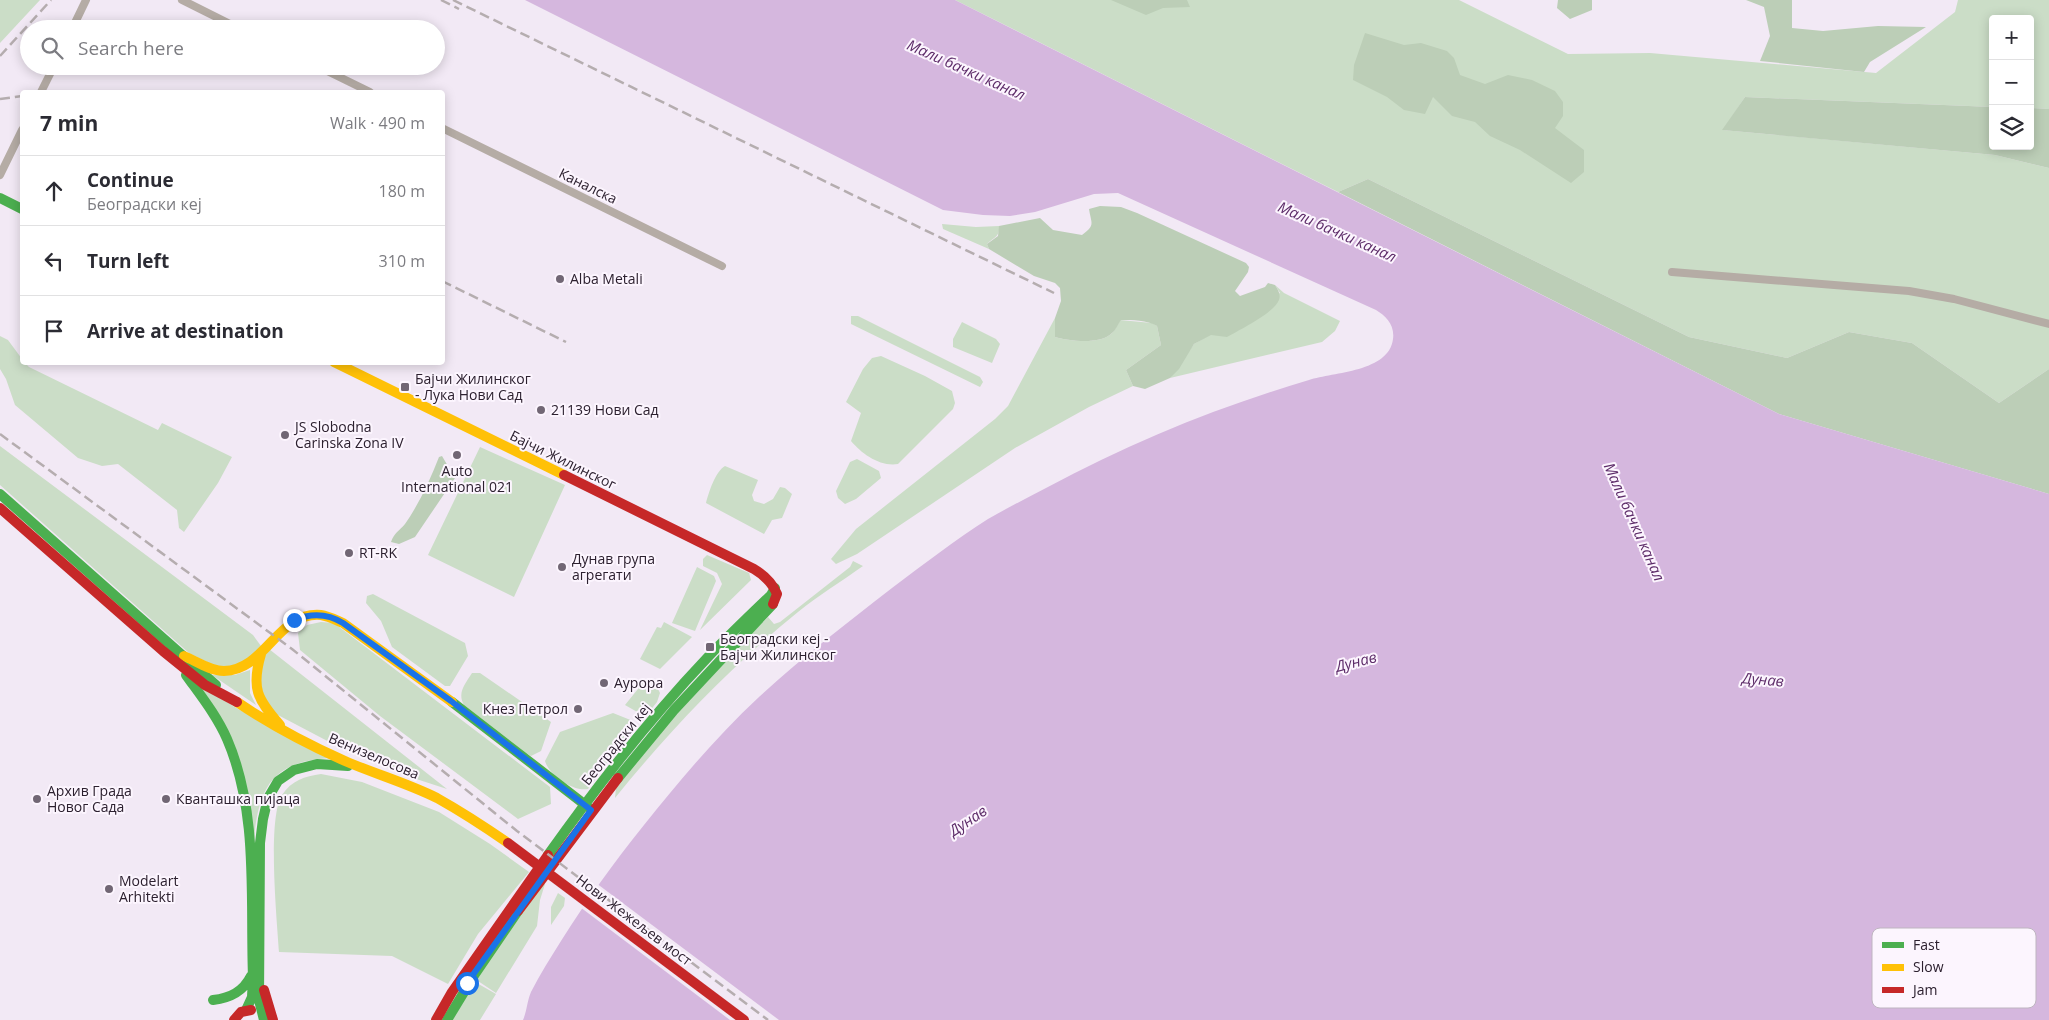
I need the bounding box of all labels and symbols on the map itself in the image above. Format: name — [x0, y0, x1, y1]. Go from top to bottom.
water label: Мали бачки канал — [904, 34, 1029, 104]
street label: Каналска — [556, 163, 621, 208]
water label: Мали бачки канал — [1275, 196, 1400, 266]
place label: Alba Metali — [570, 269, 643, 288]
marker: Alba Metali — [554, 273, 566, 285]
place label: Бајчи Жилинског - Лука Нови Сад — [415, 369, 531, 404]
marker: Бајчи Жилинског - Лука Нови Сад — [399, 381, 411, 393]
place label: 21139 Нови Сад — [551, 400, 659, 419]
marker: 21139 Нови Сад — [535, 404, 547, 416]
place label: JS Slobodna Carinska Zona IV — [293, 417, 404, 452]
street label: Бајчи Жилинског — [507, 426, 619, 493]
marker: JS Slobodna Carinska Zona IV — [279, 429, 291, 441]
marker: Auto International 021 — [451, 449, 463, 461]
water label: Мали бачки канал — [1600, 459, 1670, 584]
place label: Auto International 021 — [401, 461, 513, 496]
place label: RT-RK — [359, 543, 397, 562]
marker: RT-RK — [343, 547, 355, 559]
place label: Дунав група агрегати — [572, 549, 655, 584]
marker: Дунав група агрегати — [556, 561, 568, 573]
route end — [283, 609, 306, 632]
place label: Београдски кеј - Бајчи Жилинског — [720, 629, 836, 664]
marker: Београдски кеј - Бајчи Жилинског — [704, 641, 716, 653]
water label: Дунав — [1331, 646, 1378, 676]
water label: Дунав — [1739, 667, 1785, 691]
place label: Аурора — [614, 673, 663, 692]
marker: Аурора — [598, 677, 610, 689]
place label: Кнез Петрол — [483, 699, 568, 718]
street label: Београдски кеј — [577, 699, 655, 789]
marker: Кнез Петрол — [572, 703, 584, 715]
street label: Венизелосова — [326, 728, 422, 783]
place label: Архив Града Новог Сада — [47, 781, 132, 816]
place label: Кванташка пијаца — [176, 789, 300, 808]
marker: Архив Града Новог Сада — [31, 793, 43, 805]
marker: Кванташка пијаца — [160, 793, 172, 805]
water label: Дунав — [943, 800, 990, 841]
street label: Нови Жежељев мост — [573, 870, 696, 970]
place label: Modelart Arhitekti — [119, 871, 178, 906]
marker: Modelart Arhitekti — [103, 883, 115, 895]
legend — [1872, 928, 2036, 1008]
text: Fast — [1913, 935, 1940, 954]
text: Slow — [1913, 957, 1944, 976]
route start — [456, 972, 479, 995]
text: Jam — [1911, 980, 1938, 999]

